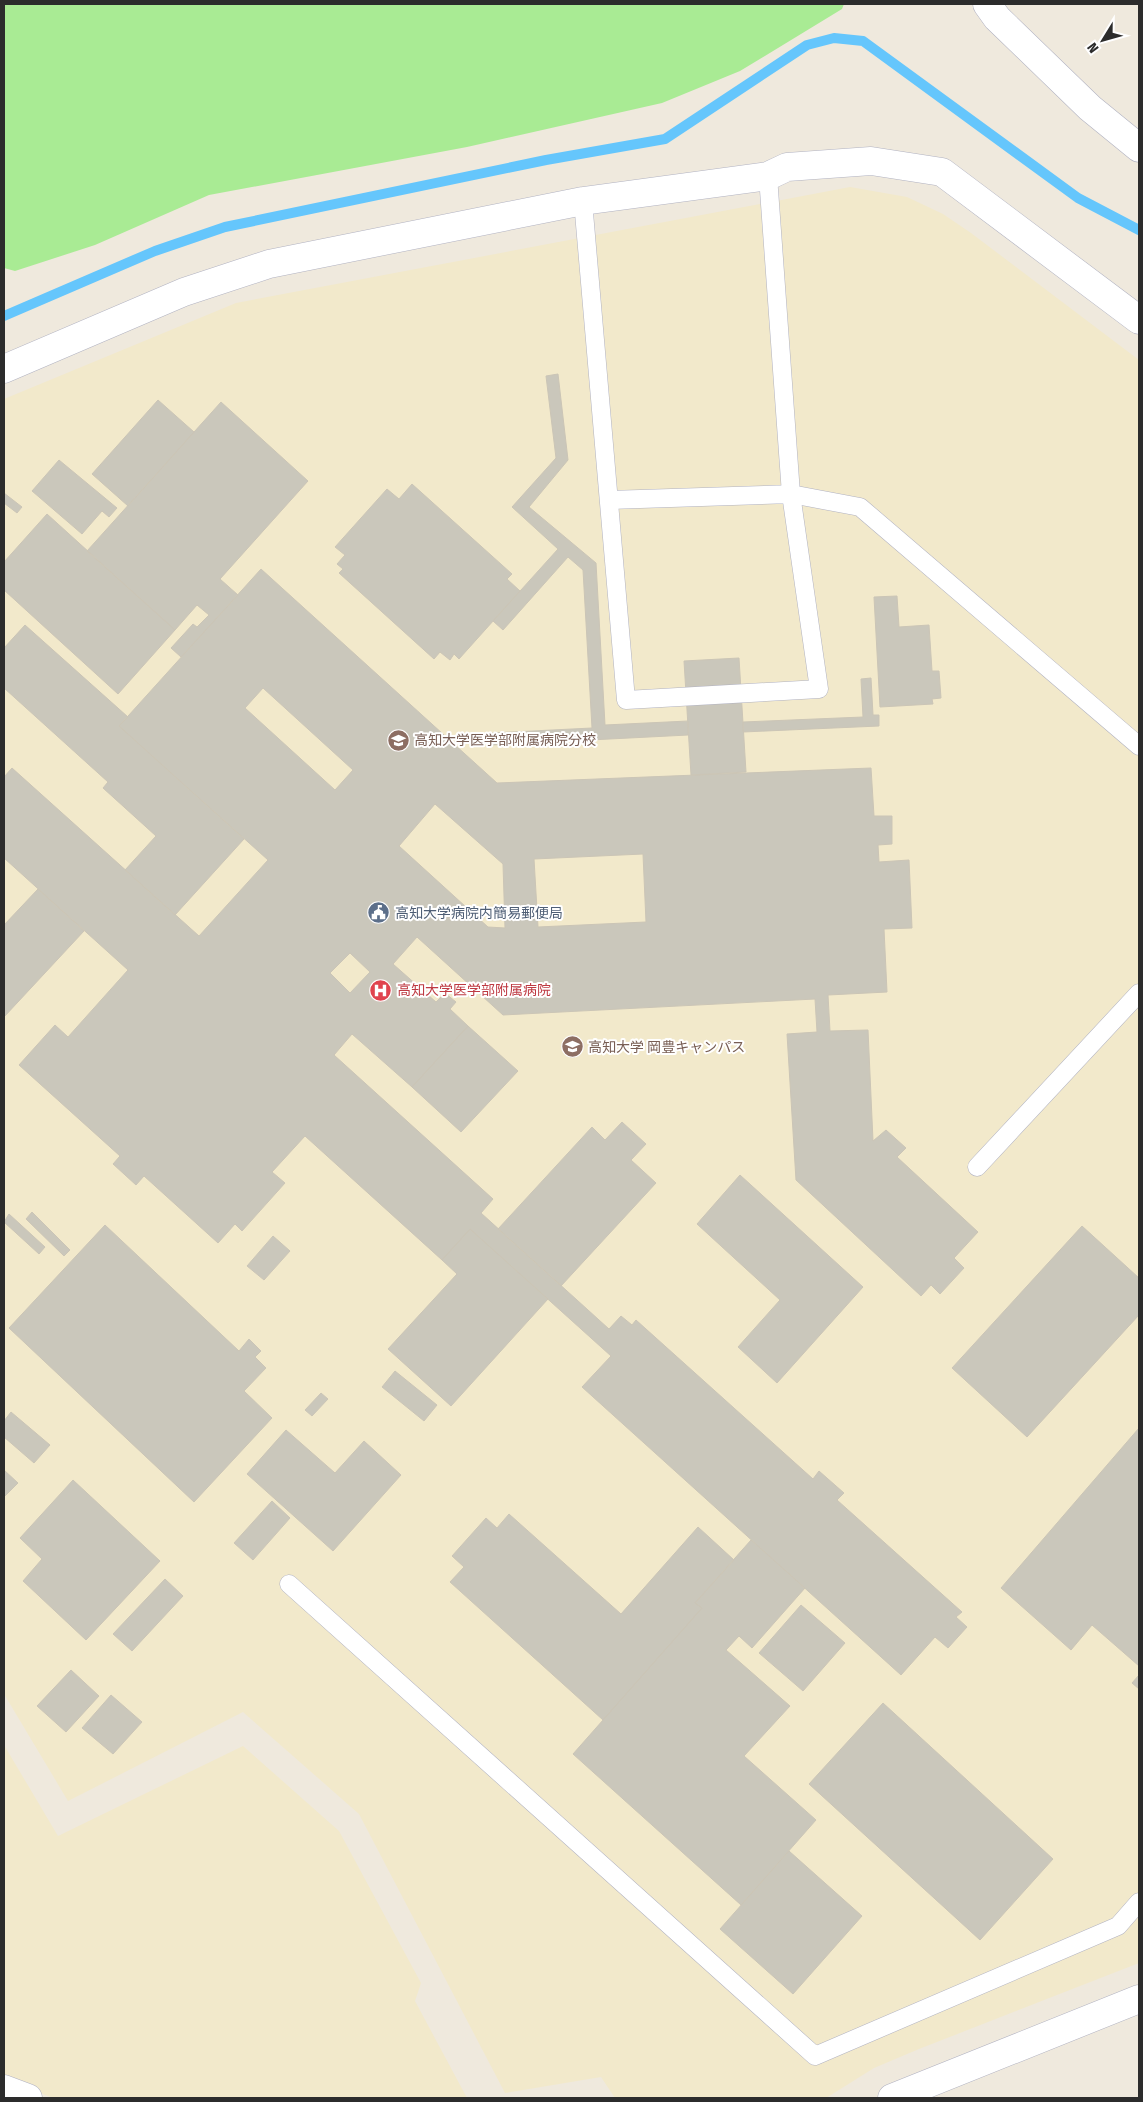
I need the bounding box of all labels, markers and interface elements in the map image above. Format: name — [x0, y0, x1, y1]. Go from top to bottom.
north arrow — [1078, 15, 1128, 65]
text: N — [1084, 39, 1102, 56]
school or university icon: 高知大学医学部附属病院分校 — [386, 728, 410, 752]
place label: 高知大学医学部附属病院分校 — [414, 732, 596, 749]
public building icon: 高知大学病院内簡易郵便局 — [367, 901, 391, 925]
place label: 高知大学病院内簡易郵便局 — [395, 905, 563, 922]
hospital icon: 高知大学医学部附属病院 — [369, 978, 393, 1002]
place label: 高知大学医学部附属病院 — [397, 982, 551, 999]
school or university icon: 高知大学 岡豊キャンパス — [560, 1035, 584, 1059]
place label: 高知大学 岡豊キャンパス — [588, 1039, 745, 1056]

